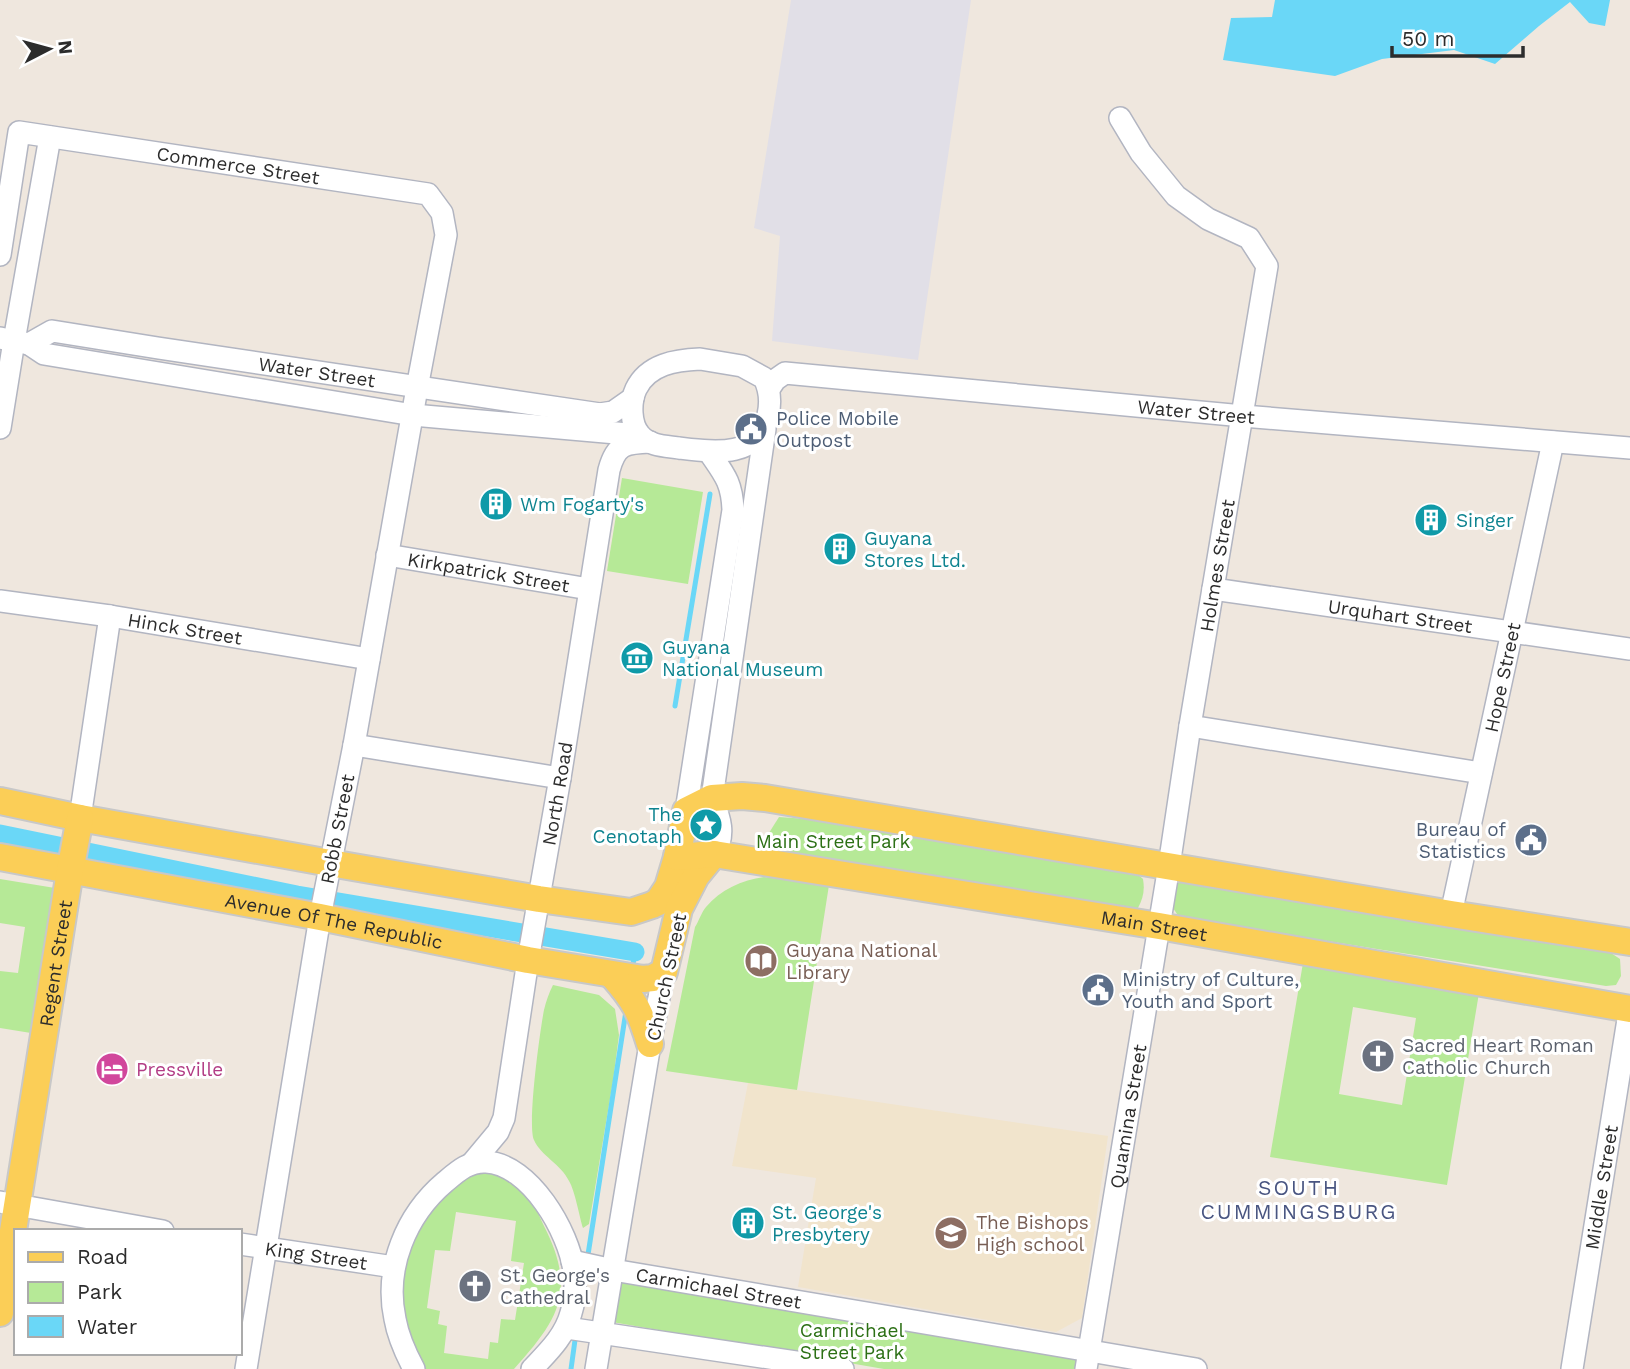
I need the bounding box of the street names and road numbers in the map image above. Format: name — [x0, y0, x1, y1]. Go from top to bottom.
street label: Commerce Street — [155, 142, 321, 189]
street label: Water Street — [257, 352, 377, 392]
street label: Water Street — [1136, 395, 1256, 429]
street label: Holmes Street — [1195, 498, 1240, 634]
street label: Kirkpatrick Street — [406, 548, 571, 598]
street label: Urquhart Street — [1326, 595, 1474, 638]
street label: Hinck Street — [126, 608, 244, 650]
street label: Hope Street — [1480, 620, 1526, 735]
street label: North Road — [537, 740, 578, 847]
street label: Robb Street — [316, 772, 359, 886]
street label: Avenue Of The Republic — [223, 888, 445, 954]
street label: Regent Street — [35, 899, 77, 1028]
street label: Main Street — [1099, 906, 1209, 946]
street label: Church Street — [642, 911, 691, 1043]
street label: Quamina Street — [1105, 1043, 1151, 1190]
street label: Middle Street — [1580, 1124, 1623, 1251]
street label: King Street — [263, 1237, 369, 1275]
street label: Carmichael Street — [634, 1263, 803, 1314]

